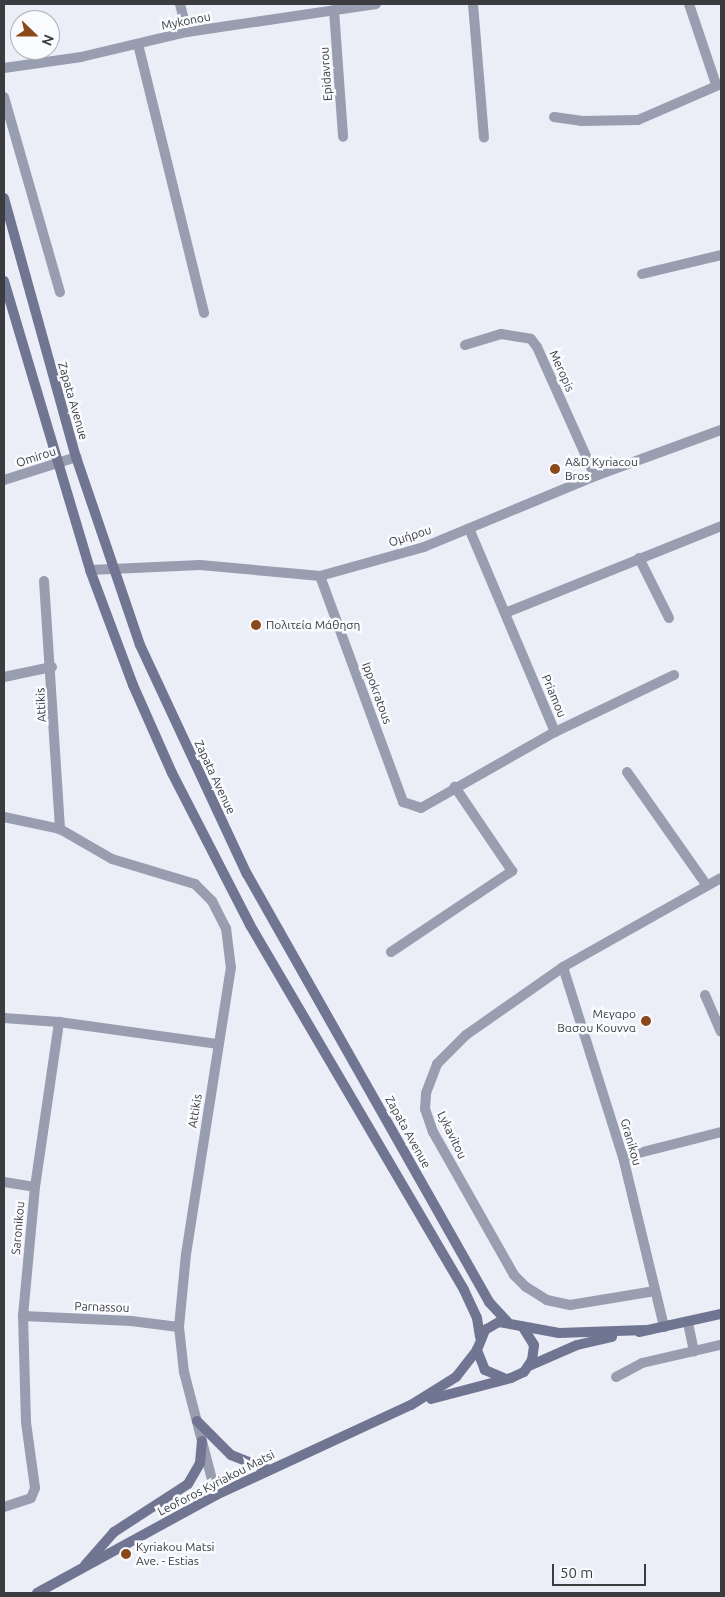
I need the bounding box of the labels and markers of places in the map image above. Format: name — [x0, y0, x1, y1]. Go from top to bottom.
place label: A&D Kyriacou Bros — [565, 455, 638, 483]
marker: A&D Kyriacou Bros — [549, 463, 561, 475]
place label: Πολιτεία Μάθηση — [266, 618, 360, 632]
marker: Πολιτεία Μάθηση — [250, 619, 262, 631]
place label: Μεγαρο Βασου Κουννα — [557, 1007, 636, 1035]
marker: Μεγαρο Βασου Κουννα — [640, 1015, 652, 1027]
place label: Kyriakou Matsi Ave. - Estias — [136, 1540, 215, 1568]
marker: Kyriakou Matsi Ave. - Estias — [120, 1548, 132, 1560]

